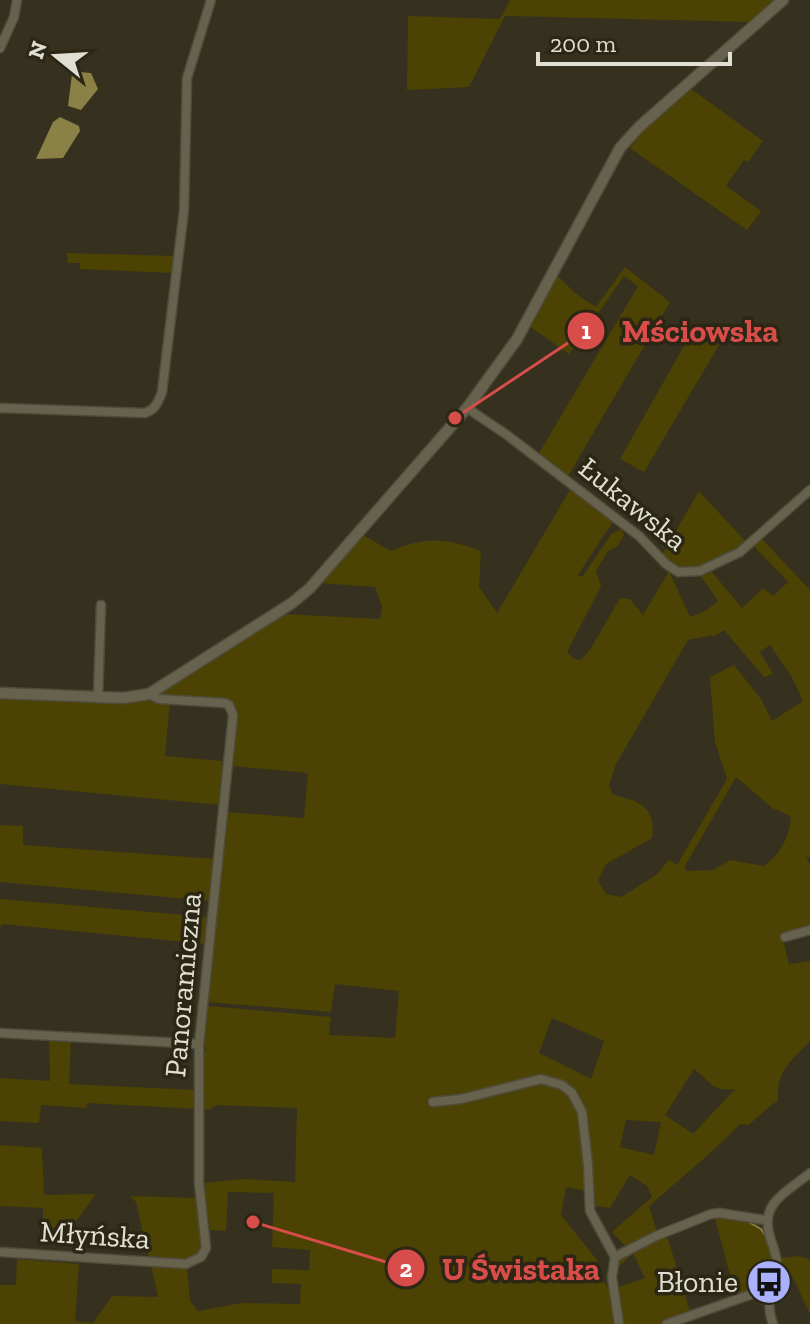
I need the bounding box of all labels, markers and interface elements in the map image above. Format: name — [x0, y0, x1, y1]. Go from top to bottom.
north arrow — [16, 16, 96, 96]
scale bar — [538, 16, 730, 66]
text: 200 m — [550, 29, 616, 58]
text: N — [22, 38, 53, 62]
callout: Mściowska — [566, 303, 794, 359]
text: Mściowska — [622, 312, 778, 350]
text: 1 — [581, 316, 591, 345]
street label: Łukawska — [572, 450, 694, 558]
street label: Panoramiczna — [157, 891, 209, 1079]
street label: Młyńska — [39, 1213, 151, 1257]
callout: U Świstaka — [386, 1240, 616, 1296]
text: U Świstaka — [442, 1250, 600, 1288]
text: 2 — [400, 1254, 413, 1283]
bus stop icon: Błonie — [745, 1258, 793, 1306]
place label: Błonie — [657, 1264, 738, 1300]

